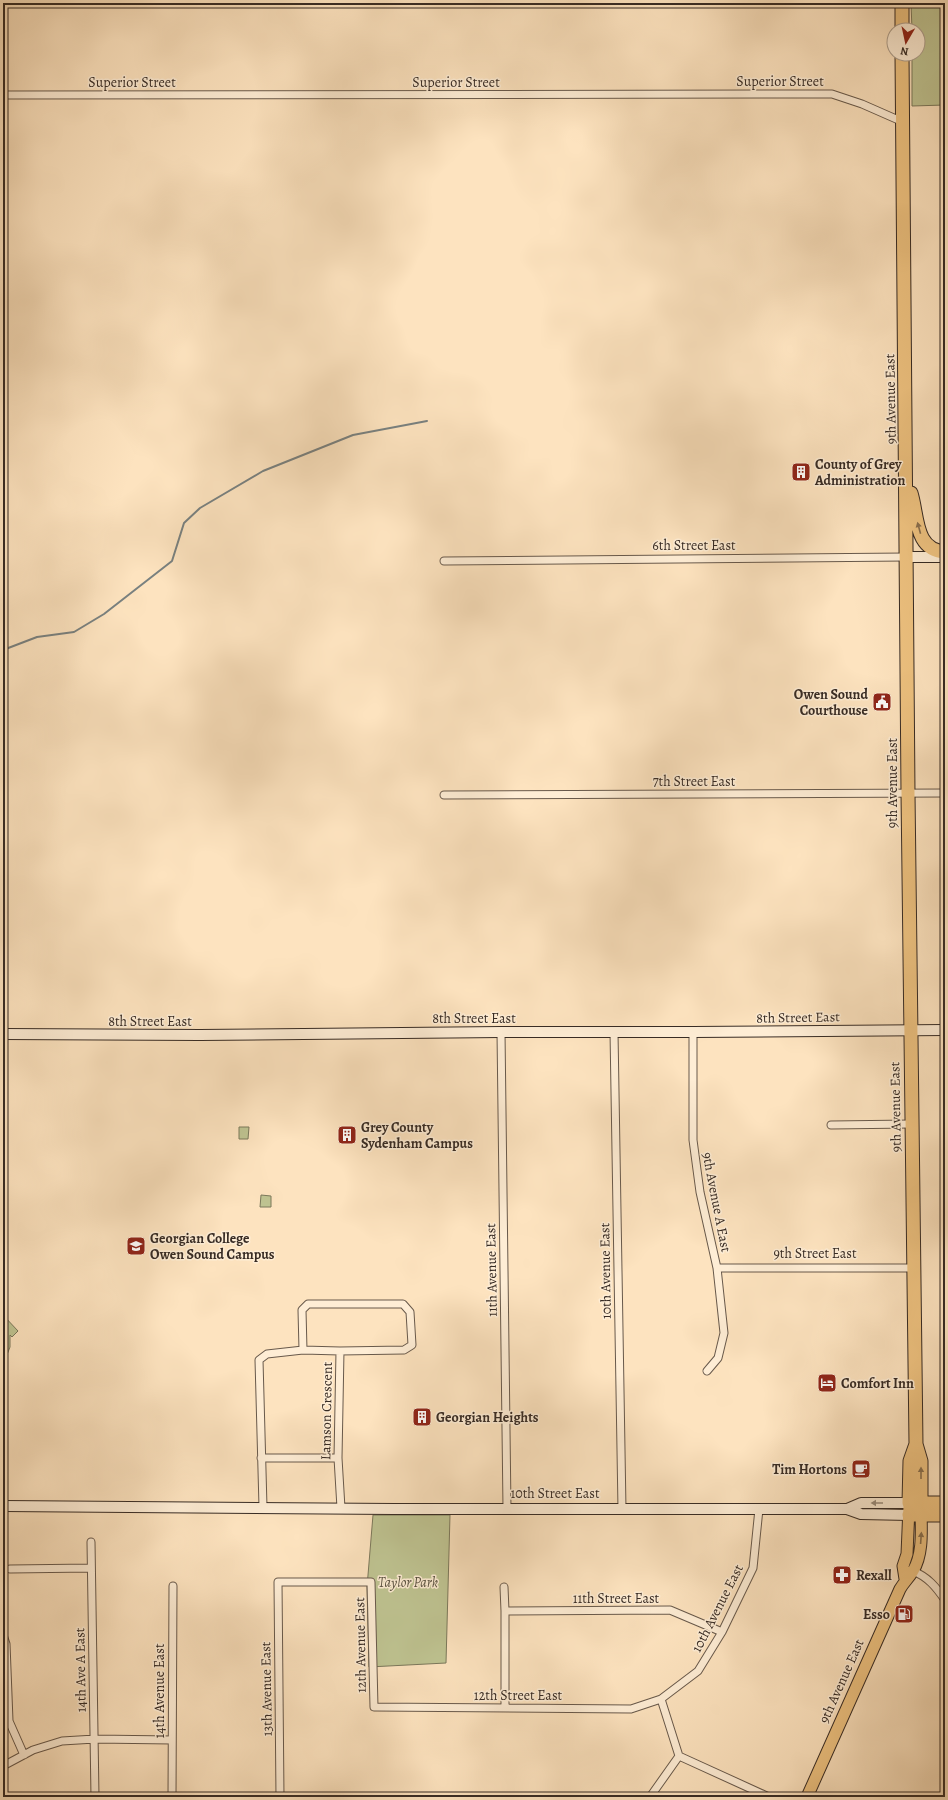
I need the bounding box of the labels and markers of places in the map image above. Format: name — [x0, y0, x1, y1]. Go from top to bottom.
place label: County of Grey Administration — [814, 455, 905, 490]
building icon: County of Grey Administration — [790, 461, 812, 483]
place label: Owen Sound Courthouse — [794, 685, 869, 720]
public building icon: Owen Sound Courthouse — [871, 691, 893, 713]
place label: Grey County Sydenham Campus — [361, 1118, 473, 1153]
building icon: Grey County Sydenham Campus — [336, 1124, 358, 1146]
place label: Georgian College Owen Sound Campus — [150, 1229, 275, 1264]
school or university icon: Georgian College Owen Sound Campus — [125, 1235, 147, 1257]
hotel icon: Comfort Inn — [816, 1372, 838, 1394]
place label: Comfort Inn — [841, 1374, 914, 1393]
building icon: Georgian Heights — [411, 1406, 433, 1428]
place label: Georgian Heights — [436, 1408, 539, 1427]
cafe icon: Tim Hortons — [850, 1458, 872, 1480]
place label: Tim Hortons — [772, 1460, 847, 1479]
pharmacy icon: Rexall — [831, 1564, 853, 1586]
place label: Rexall — [856, 1566, 892, 1585]
fuel station icon: Esso — [893, 1603, 915, 1625]
place label: Esso — [863, 1605, 890, 1624]

